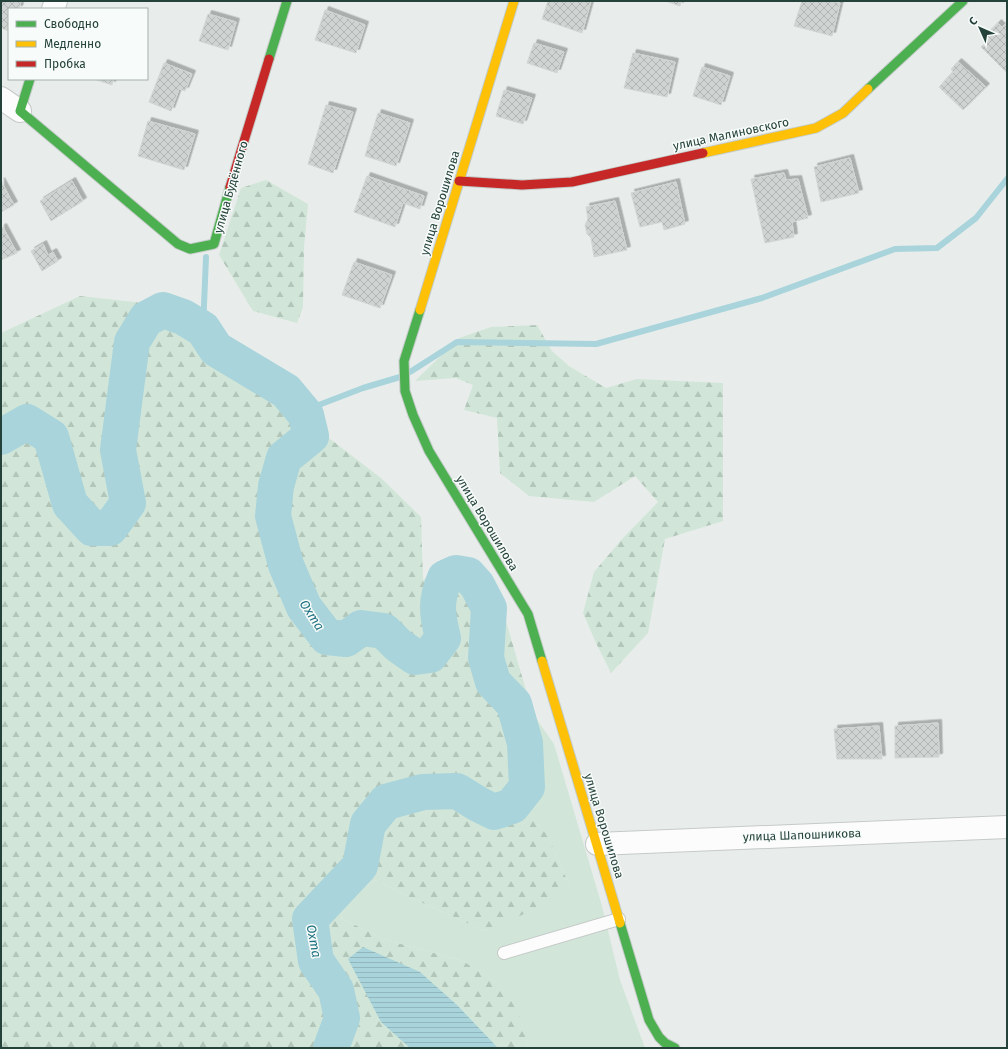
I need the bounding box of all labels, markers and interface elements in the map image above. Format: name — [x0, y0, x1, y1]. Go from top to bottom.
legend — [8, 8, 148, 80]
north arrow — [960, 8, 1000, 48]
text: С — [966, 14, 981, 28]
text: Свободно — [44, 17, 99, 31]
text: Медленно — [44, 37, 101, 51]
text: Пробка — [44, 57, 86, 71]
street label: улица Малиновского — [672, 115, 790, 153]
street label: улица Будённого — [211, 139, 251, 235]
street label: улица Ворошилова — [417, 149, 463, 257]
street label: улица Ворошилова — [453, 473, 521, 573]
water label: Охта — [297, 597, 327, 633]
street label: улица Ворошилова — [581, 772, 627, 880]
street label: улица Шапошникова — [743, 826, 861, 844]
water label: Охта — [303, 923, 325, 959]

